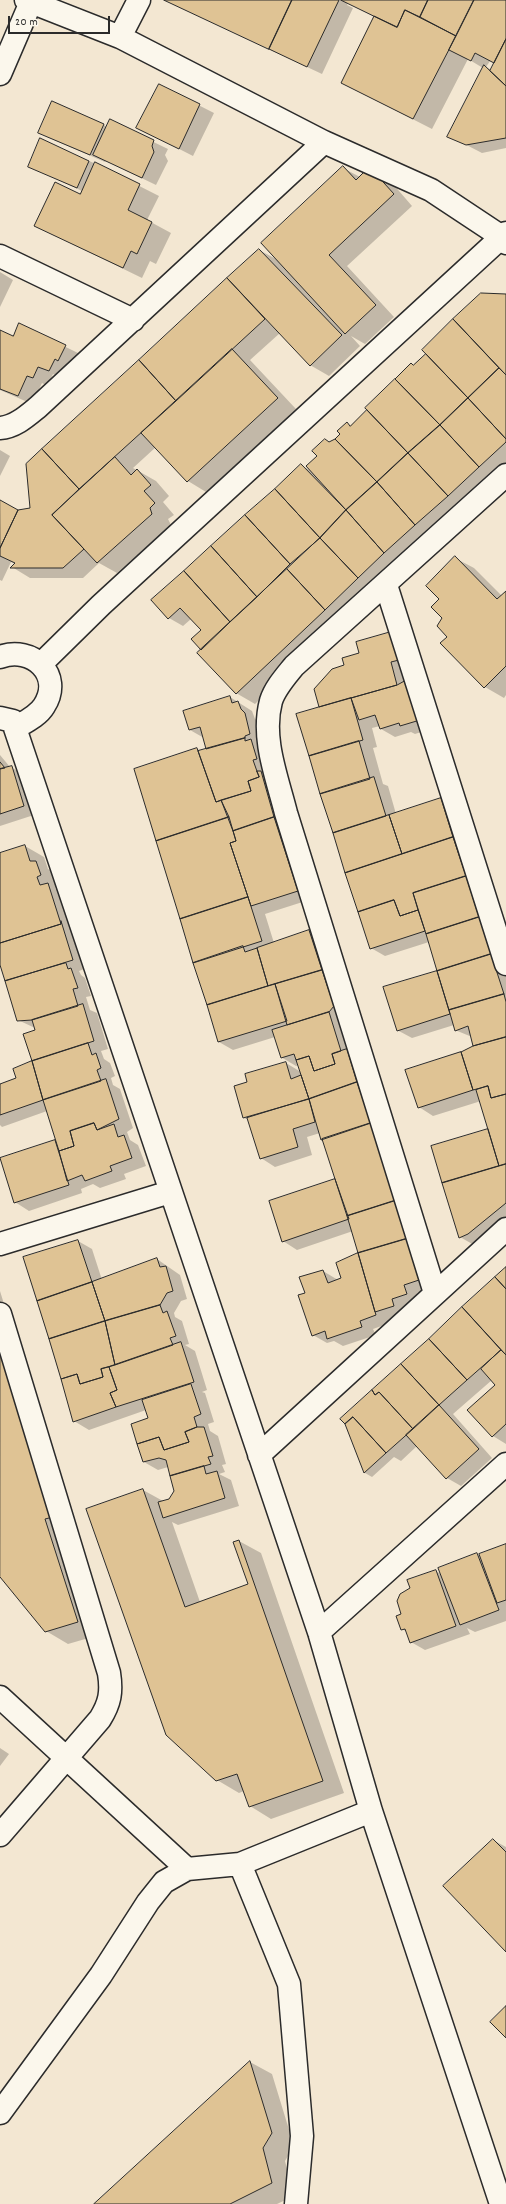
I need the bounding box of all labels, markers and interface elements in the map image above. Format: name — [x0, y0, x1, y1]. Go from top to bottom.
scale bar — [10, 8, 112, 34]
text: 20 m — [15, 14, 38, 31]

